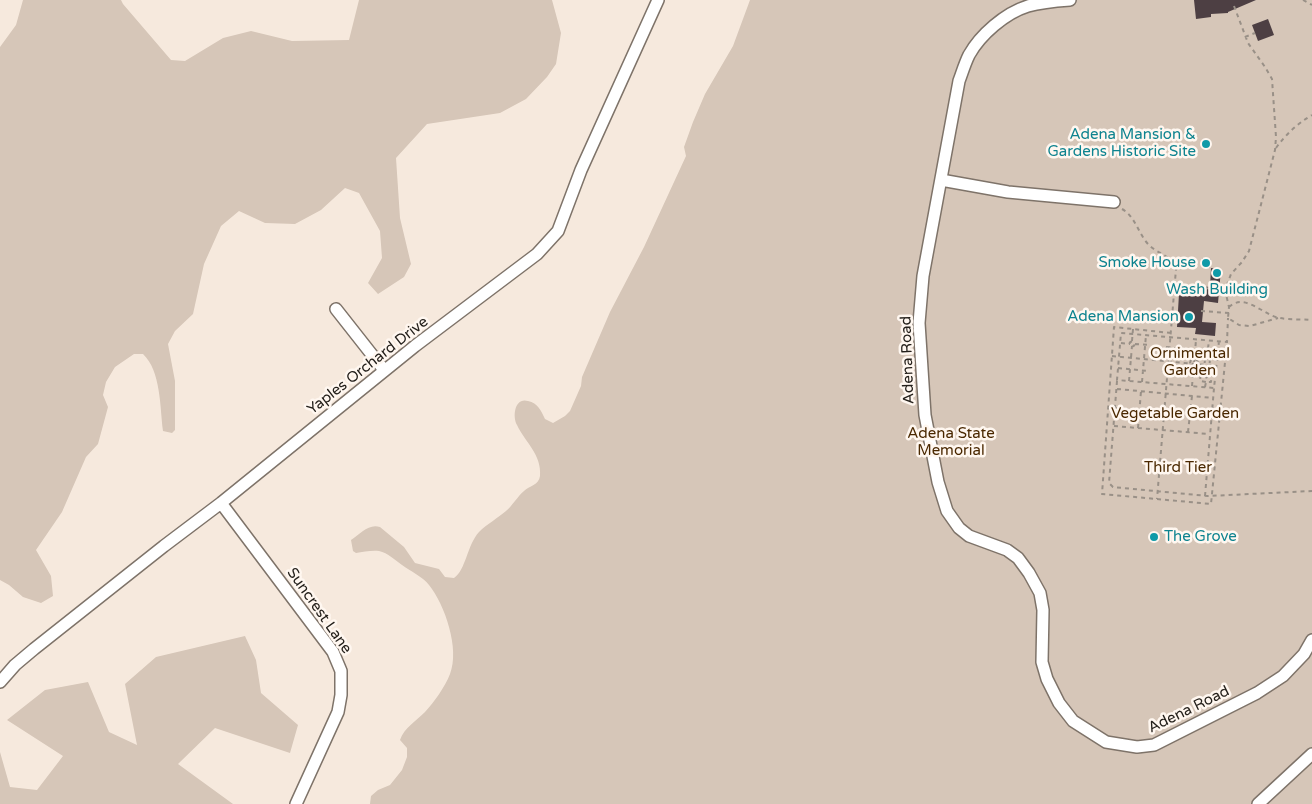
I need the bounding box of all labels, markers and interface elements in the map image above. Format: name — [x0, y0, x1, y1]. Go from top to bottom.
place label: Adena Mansion & Gardens Historic Site — [1047, 126, 1196, 161]
marker: Adena Mansion & Gardens Historic Site — [1200, 138, 1212, 150]
place label: Smoke House — [1099, 254, 1196, 272]
marker: Smoke House — [1200, 257, 1212, 269]
marker: Wash Building — [1211, 267, 1223, 279]
place label: Wash Building — [1166, 281, 1268, 299]
place label: Adena Mansion — [1067, 308, 1179, 326]
marker: Adena Mansion — [1183, 311, 1195, 323]
street label: Yaples Orchard Drive — [304, 313, 432, 419]
street label: Adena Road — [897, 316, 919, 404]
park label: Ornimental Garden — [1150, 345, 1230, 380]
park label: Vegetable Garden — [1111, 405, 1239, 423]
park label: Adena State Memorial — [907, 425, 995, 460]
park label: Third Tier — [1144, 459, 1212, 477]
place label: The Grove — [1164, 528, 1237, 546]
marker: The Grove — [1148, 531, 1160, 543]
street label: Suncrest Lane — [283, 565, 355, 657]
street label: Adena Road — [1145, 683, 1233, 737]

